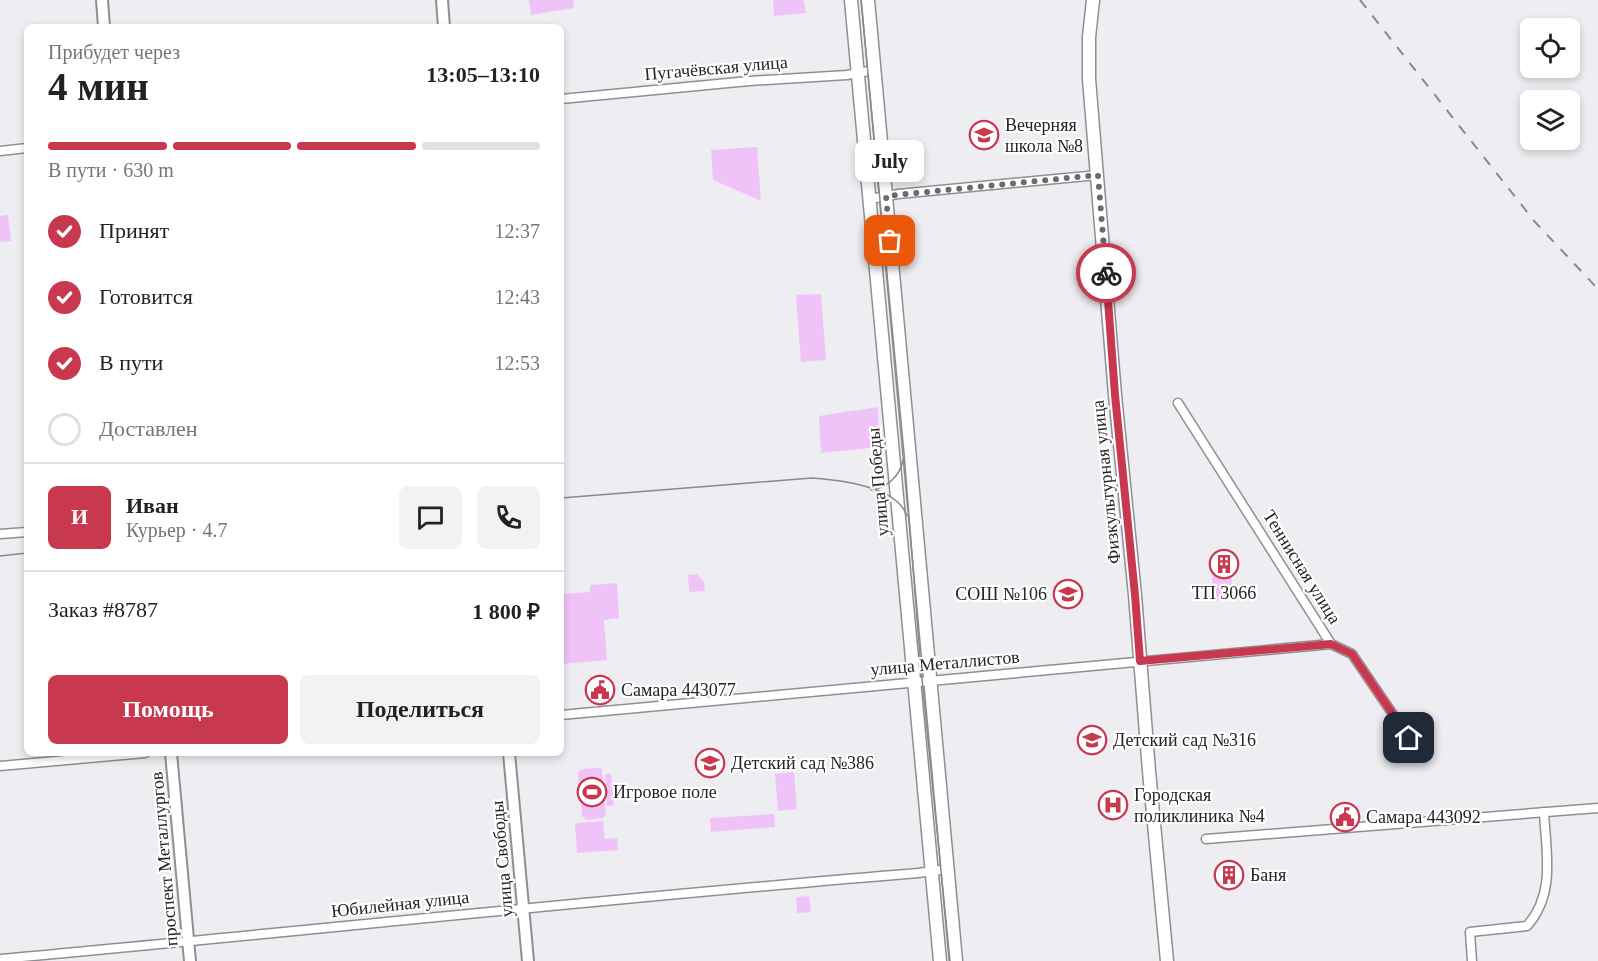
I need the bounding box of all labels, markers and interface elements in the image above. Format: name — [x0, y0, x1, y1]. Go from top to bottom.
map controls — [1520, 18, 1580, 150]
button: locate — [1520, 18, 1580, 78]
text: Прибудет через — [48, 41, 180, 63]
street label: Пугачёвская улица — [644, 52, 788, 84]
text: 13:05–13:10 — [426, 62, 540, 87]
text: 4 мин — [48, 65, 149, 108]
button: layers — [1520, 90, 1580, 150]
place label: Вечерняя школа №8 — [1005, 115, 1083, 156]
school or university icon: Вечерняя школа №8 — [968, 119, 1000, 151]
callout: July — [856, 139, 924, 181]
text: July — [871, 150, 908, 172]
text: В пути · 630 m — [48, 159, 174, 181]
icon: check — [48, 215, 81, 248]
pin — [864, 215, 915, 266]
text: Принят — [99, 218, 169, 243]
text: 12:37 — [494, 220, 540, 242]
icon: bag — [873, 224, 906, 257]
courier — [1076, 243, 1136, 303]
icon: bike — [1090, 257, 1123, 290]
icon: check — [48, 281, 81, 314]
text: Готовится — [99, 284, 193, 309]
text: 12:43 — [494, 286, 540, 308]
icon: check — [48, 347, 81, 380]
text: В пути — [99, 350, 163, 375]
text: 12:53 — [494, 352, 540, 374]
street label: Физкультурная улица — [1087, 399, 1125, 565]
text: Доставлен — [99, 416, 198, 441]
street label: улица Победы — [863, 427, 893, 537]
button: chat — [399, 486, 462, 549]
button: phone — [477, 486, 540, 549]
text: Иван — [126, 493, 179, 518]
text: И — [71, 504, 88, 529]
street label: Теннисная улица — [1259, 507, 1345, 627]
text: Курьер · 4.7 — [126, 519, 228, 541]
building icon: ТП 3066 — [1208, 548, 1240, 580]
school or university icon: СОШ №106 — [1052, 578, 1084, 610]
place label: ТП 3066 — [1192, 583, 1256, 603]
place label: СОШ №106 — [955, 584, 1047, 604]
text: Заказ #8787 — [48, 597, 158, 622]
text: 1 800 ₽ — [472, 599, 540, 624]
street label: улица Металлистов — [870, 647, 1020, 679]
public building icon: Самара 443077 — [584, 674, 616, 706]
button: Помощь — [48, 675, 288, 744]
button: Поделиться — [300, 675, 540, 744]
place label: Самара 443077 — [621, 680, 736, 700]
pin — [1383, 712, 1434, 763]
icon: home — [1392, 721, 1425, 754]
school or university icon: Детский сад №316 — [1076, 724, 1108, 756]
place label: Детский сад №316 — [1113, 730, 1256, 750]
school or university icon: Детский сад №386 — [694, 747, 726, 779]
place label: Детский сад №386 — [731, 753, 874, 773]
street label: проспект Металлургов — [146, 771, 182, 947]
sports icon: Игровое поле — [576, 776, 608, 808]
place label: Игровое поле — [613, 782, 717, 802]
place label: Городская поликлиника №4 — [1134, 785, 1265, 826]
hospital icon: Городская поликлиника №4 — [1097, 789, 1129, 821]
street label: улица Свободы — [487, 800, 517, 918]
public building icon: Самара 443092 — [1329, 801, 1361, 833]
place label: Самара 443092 — [1366, 807, 1481, 827]
building icon: Баня — [1213, 859, 1245, 891]
place label: Баня — [1250, 865, 1286, 885]
street label: Юбилейная улица — [330, 887, 470, 921]

